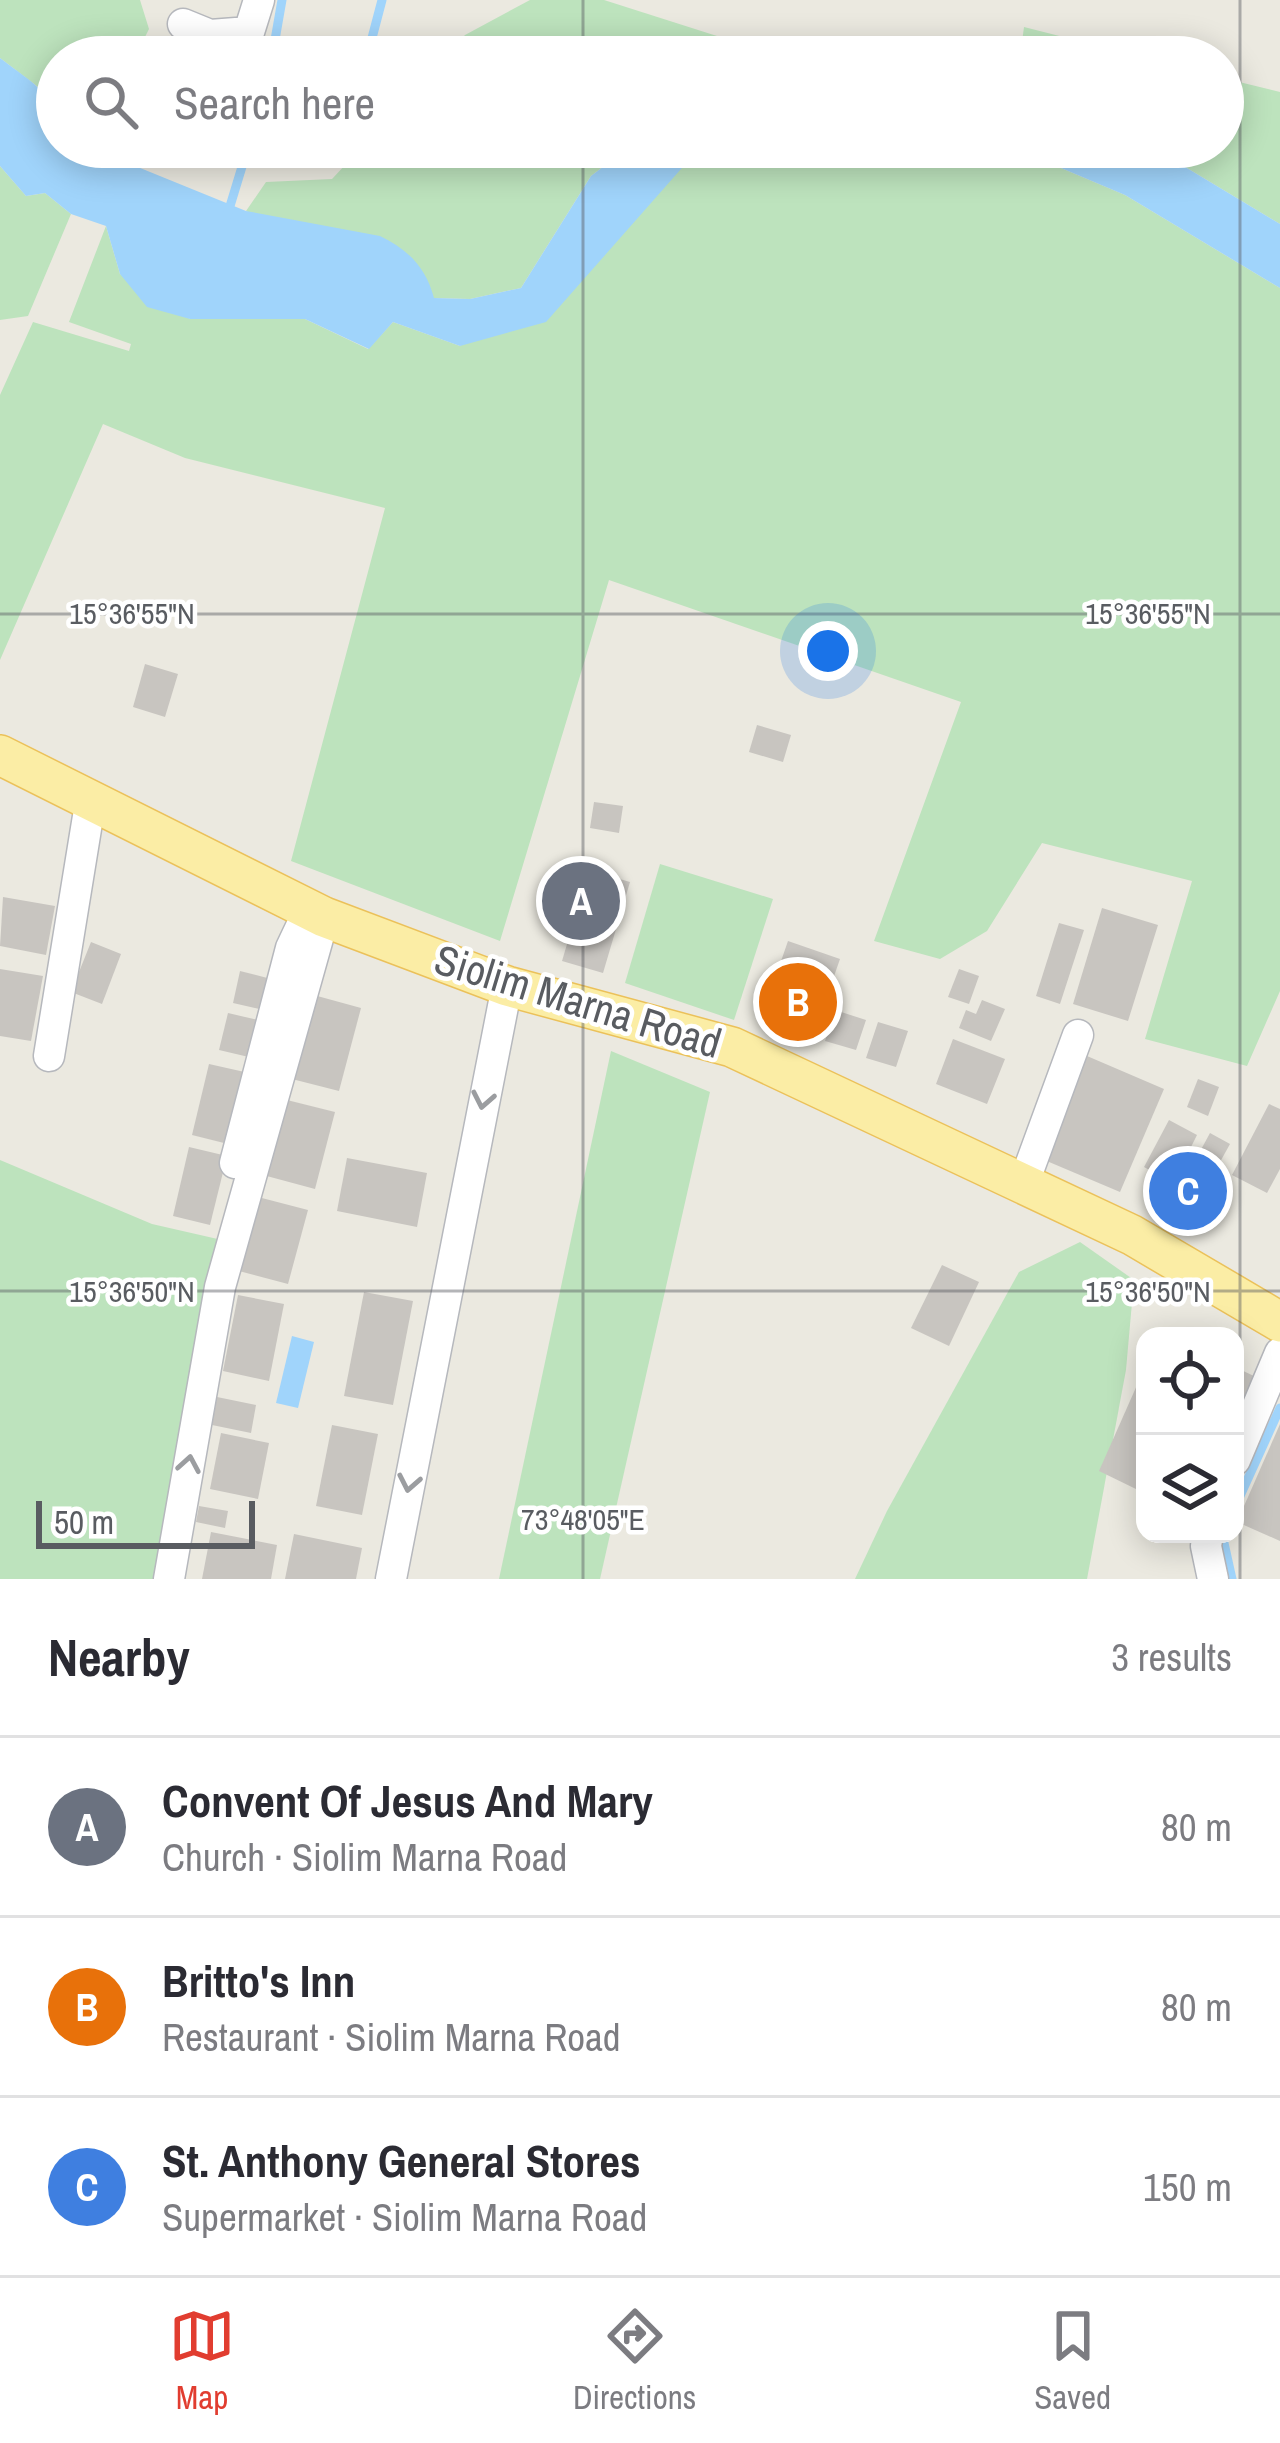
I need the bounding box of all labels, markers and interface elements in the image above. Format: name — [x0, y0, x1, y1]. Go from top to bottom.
search box — [36, 36, 1244, 168]
icon: search — [78, 69, 144, 135]
text: Search here — [174, 72, 375, 133]
text: 15°36'55"N — [69, 593, 195, 633]
text: 15°36'55"N — [1085, 593, 1211, 633]
your location — [798, 621, 858, 681]
pin: A — [542, 856, 620, 946]
street label: Siolim Marna Road — [428, 931, 728, 1071]
pin: B — [759, 957, 837, 1047]
one-way arrow — [471, 1090, 497, 1110]
pin: C — [1149, 1146, 1227, 1236]
text: 15°36'50"N — [69, 1271, 195, 1311]
text: 15°36'50"N — [1085, 1271, 1211, 1311]
map controls — [1136, 1327, 1244, 1543]
button: locate — [1136, 1327, 1244, 1435]
button: layers — [1136, 1435, 1244, 1543]
one-way arrow — [175, 1454, 200, 1474]
one-way arrow — [397, 1473, 423, 1493]
scale bar — [36, 1495, 255, 1548]
text: 73°48'05"E — [521, 1499, 645, 1539]
text: 50 m — [54, 1500, 114, 1544]
text: Nearby — [48, 1623, 190, 1692]
text: 3 results — [1111, 1631, 1232, 1683]
text: Convent Of Jesus And Mary — [162, 1770, 653, 1831]
text: A — [75, 1801, 99, 1853]
text: 80 m — [1161, 1801, 1232, 1853]
text: Church · Siolim Marna Road — [162, 1831, 567, 1883]
text: Britto's Inn — [162, 1950, 355, 2011]
text: B — [75, 1981, 99, 2033]
text: 80 m — [1161, 1981, 1232, 2033]
text: Restaurant · Siolim Marna Road — [162, 2011, 621, 2063]
text: St. Anthony General Stores — [162, 2130, 641, 2191]
text: C — [75, 2161, 99, 2213]
text: 150 m — [1143, 2161, 1232, 2213]
text: Supermarket · Siolim Marna Road — [162, 2191, 647, 2243]
tab: Map — [169, 2303, 235, 2419]
tab: Directions — [573, 2303, 696, 2419]
tab: Saved — [1034, 2303, 1111, 2419]

